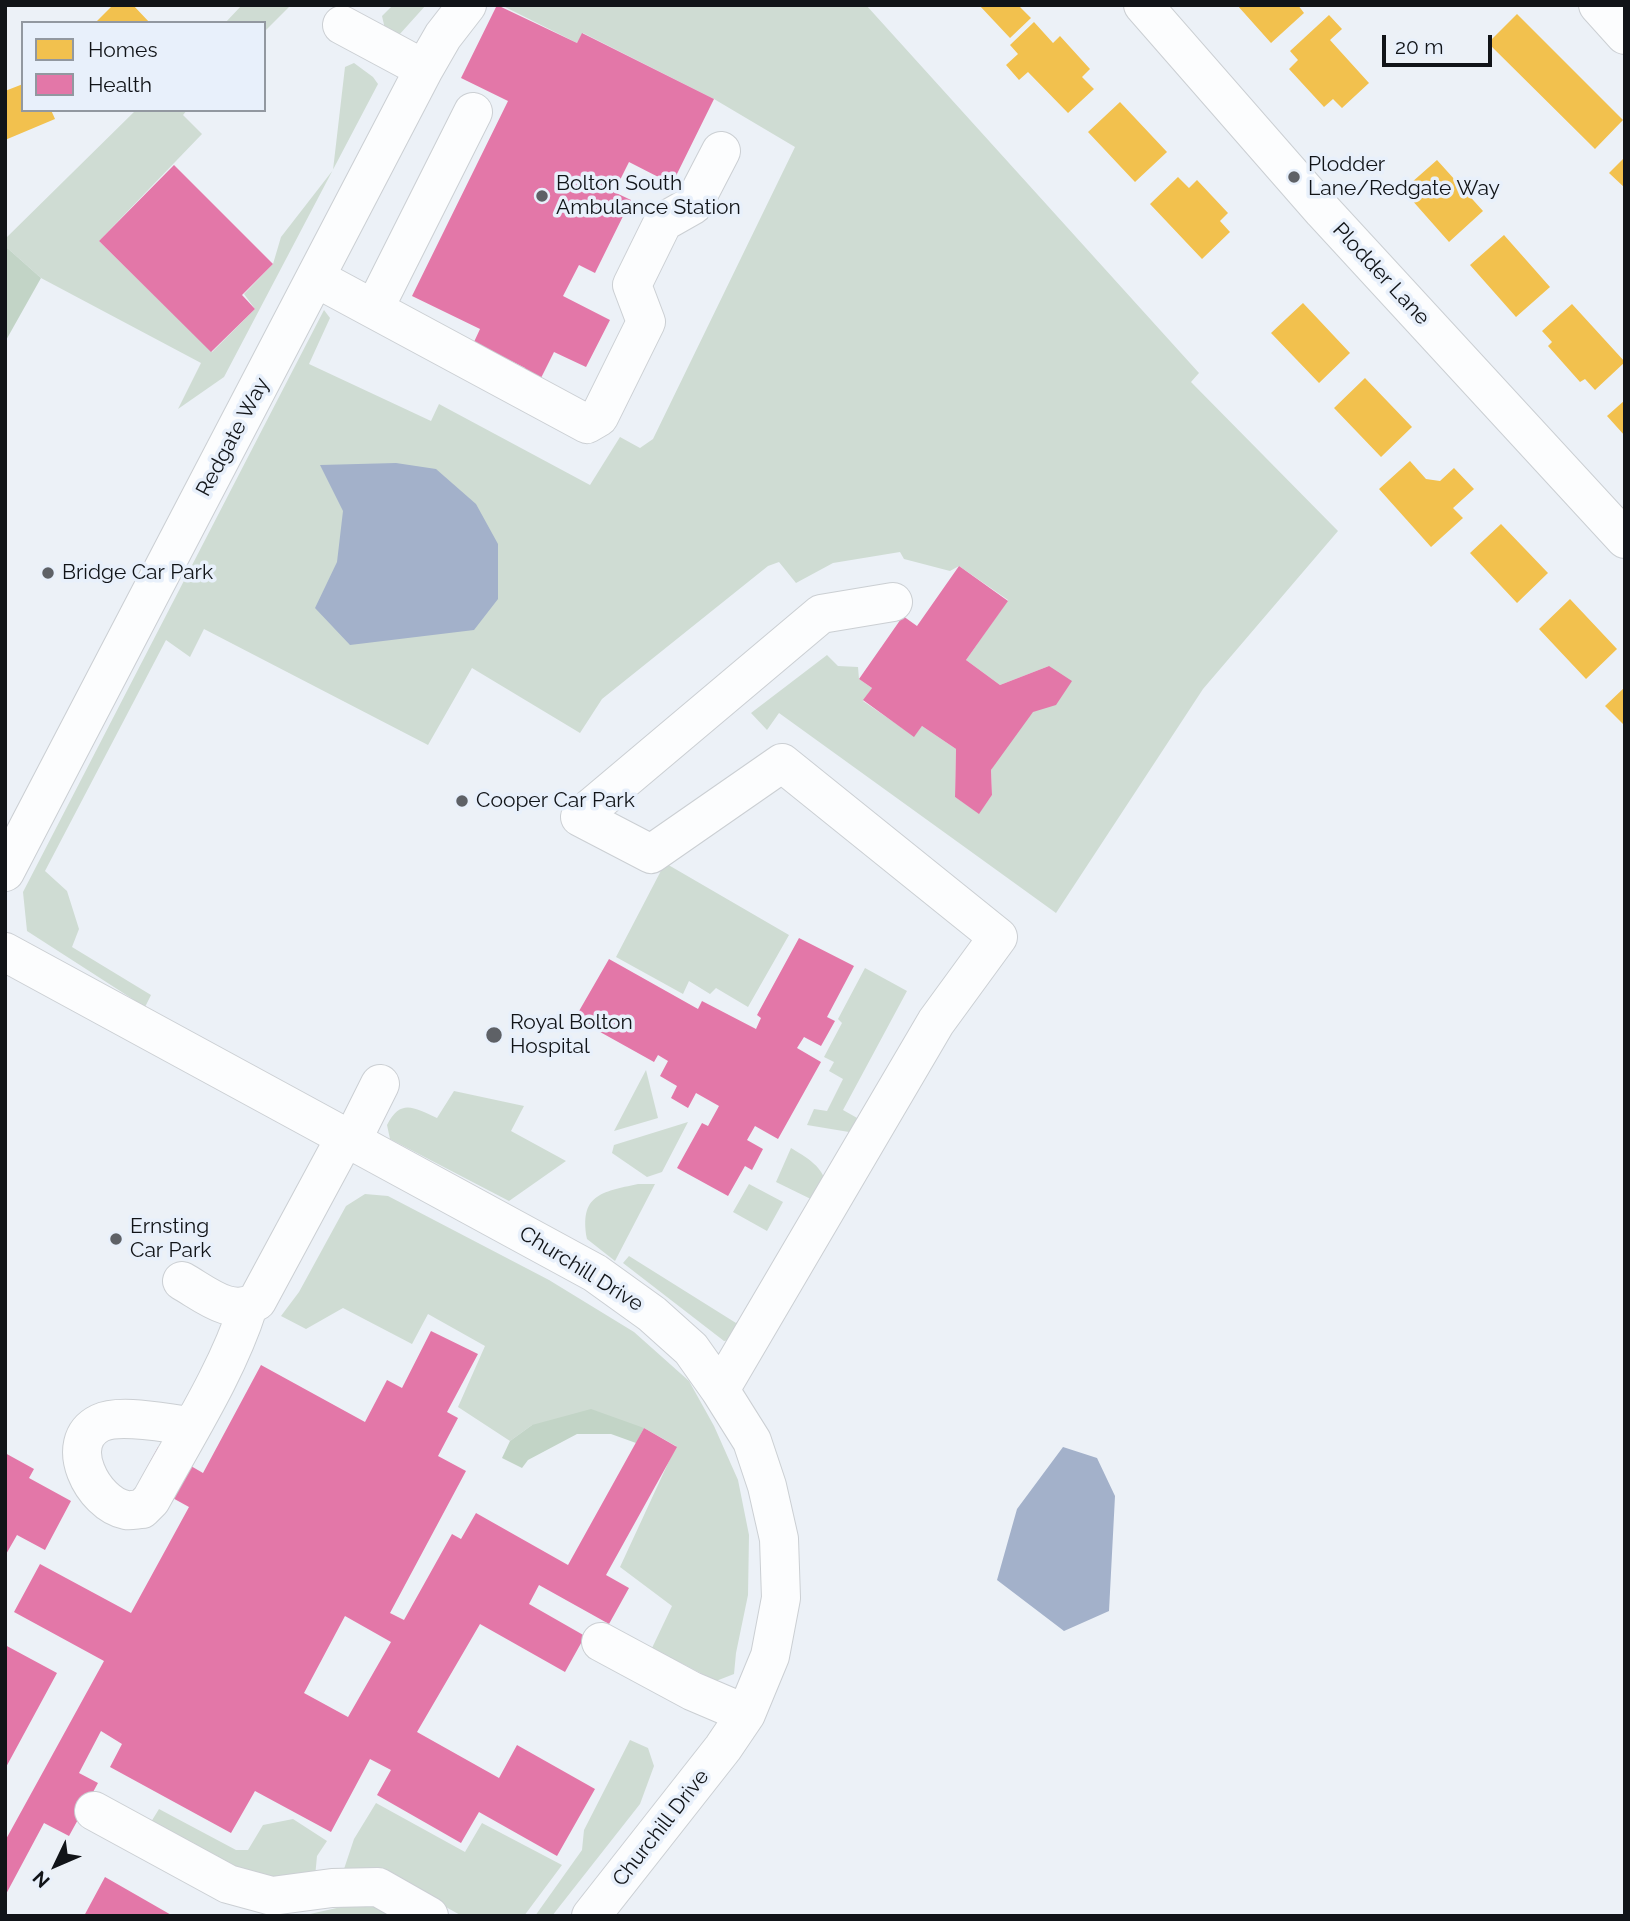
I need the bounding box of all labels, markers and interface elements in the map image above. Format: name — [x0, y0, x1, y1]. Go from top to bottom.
legend — [21, 21, 266, 112]
scale bar — [1385, 21, 1495, 65]
text: 20 m — [1395, 34, 1443, 59]
text: Homes — [88, 37, 158, 62]
text: Health — [88, 72, 152, 97]
place label: Plodder Lane/Redgate Way — [1308, 152, 1500, 202]
marker: Plodder Lane/Redgate Way — [1286, 169, 1302, 185]
place label: Bolton South Ambulance Station — [556, 171, 741, 221]
marker: Bolton South Ambulance Station — [534, 188, 550, 204]
street label: Plodder Lane — [1327, 218, 1435, 330]
street label: Redgate Way — [191, 373, 275, 501]
place label: Bridge Car Park — [62, 560, 213, 586]
marker: Bridge Car Park — [40, 565, 56, 581]
place label: Cooper Car Park — [476, 788, 635, 814]
marker: Cooper Car Park — [454, 793, 470, 809]
place label: Royal Bolton Hospital — [510, 1010, 633, 1060]
marker: Royal Bolton Hospital — [484, 1025, 504, 1045]
place label: Ernsting Car Park — [130, 1214, 211, 1264]
street label: Churchill Drive — [514, 1221, 648, 1317]
marker: Ernsting Car Park — [108, 1231, 124, 1247]
street label: Churchill Drive — [608, 1765, 714, 1891]
north arrow — [21, 1830, 91, 1900]
text: N — [28, 1867, 54, 1892]

